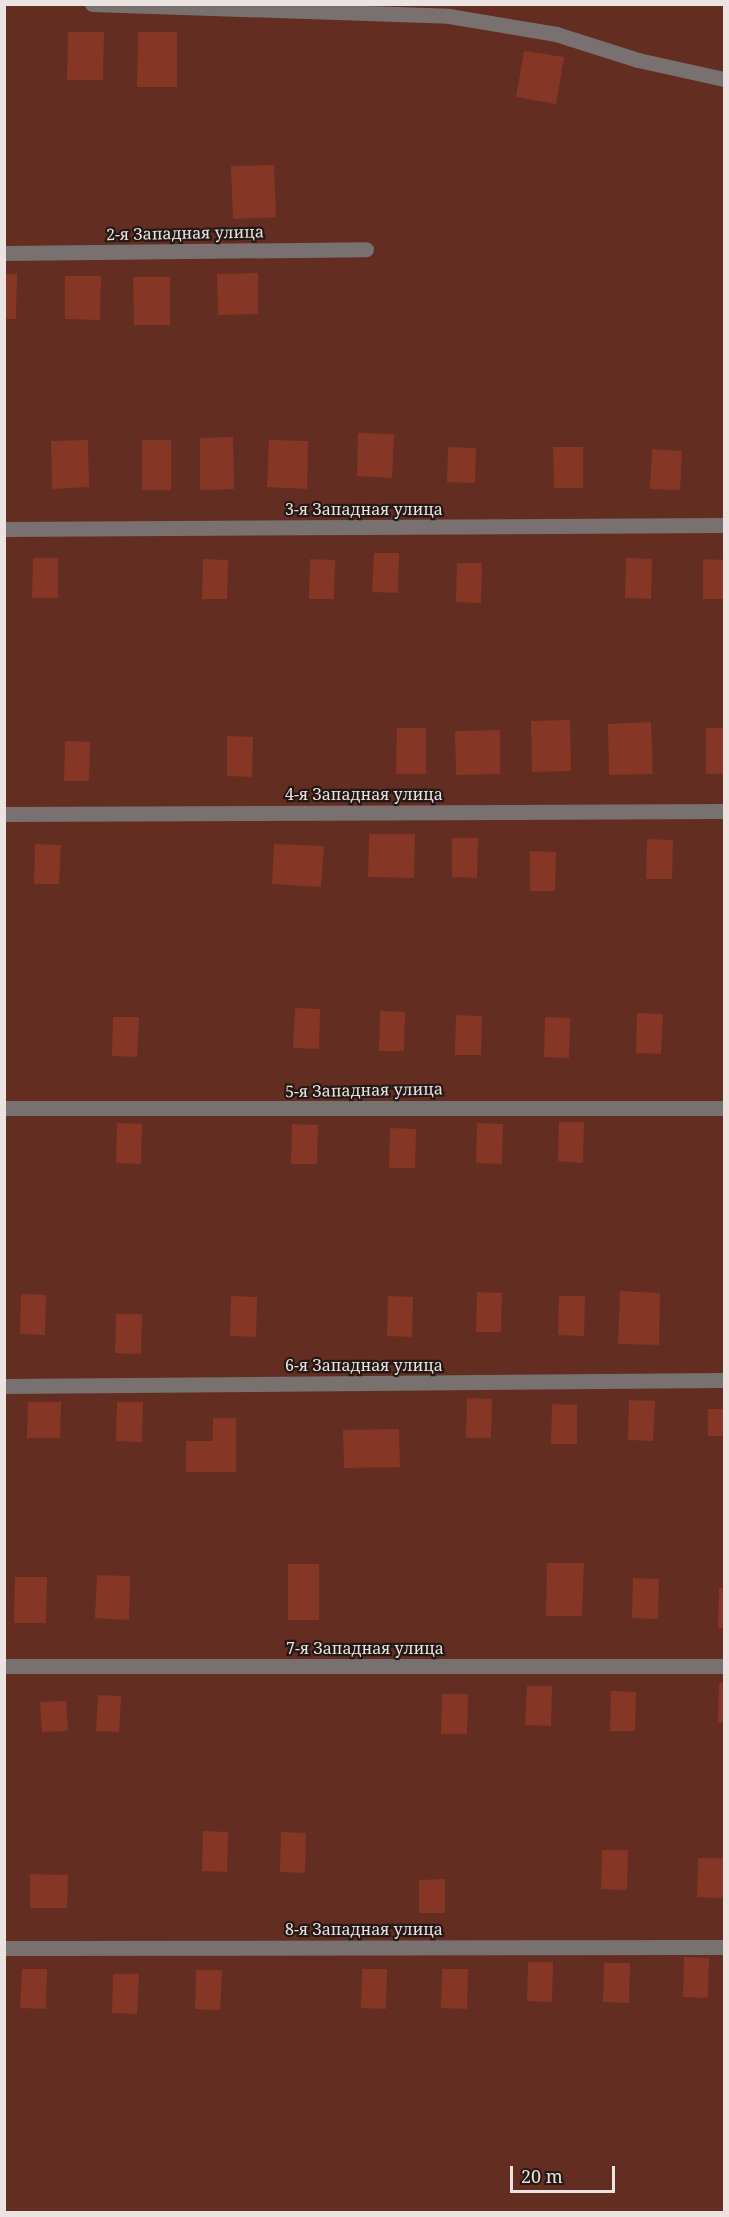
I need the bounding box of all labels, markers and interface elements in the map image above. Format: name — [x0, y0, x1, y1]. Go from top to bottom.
street label: 2-я Западная улица — [106, 222, 264, 244]
street label: 3-я Западная улица — [285, 499, 443, 519]
street label: 4-я Западная улица — [285, 784, 443, 804]
street label: 5-я Западная улица — [285, 1079, 443, 1101]
street label: 6-я Западная улица — [285, 1355, 443, 1375]
street label: 7-я Западная улица — [286, 1638, 444, 1658]
street label: 8-я Западная улица — [285, 1919, 443, 1939]
scale bar — [513, 2154, 618, 2192]
text: 20 m — [521, 2164, 563, 2188]

